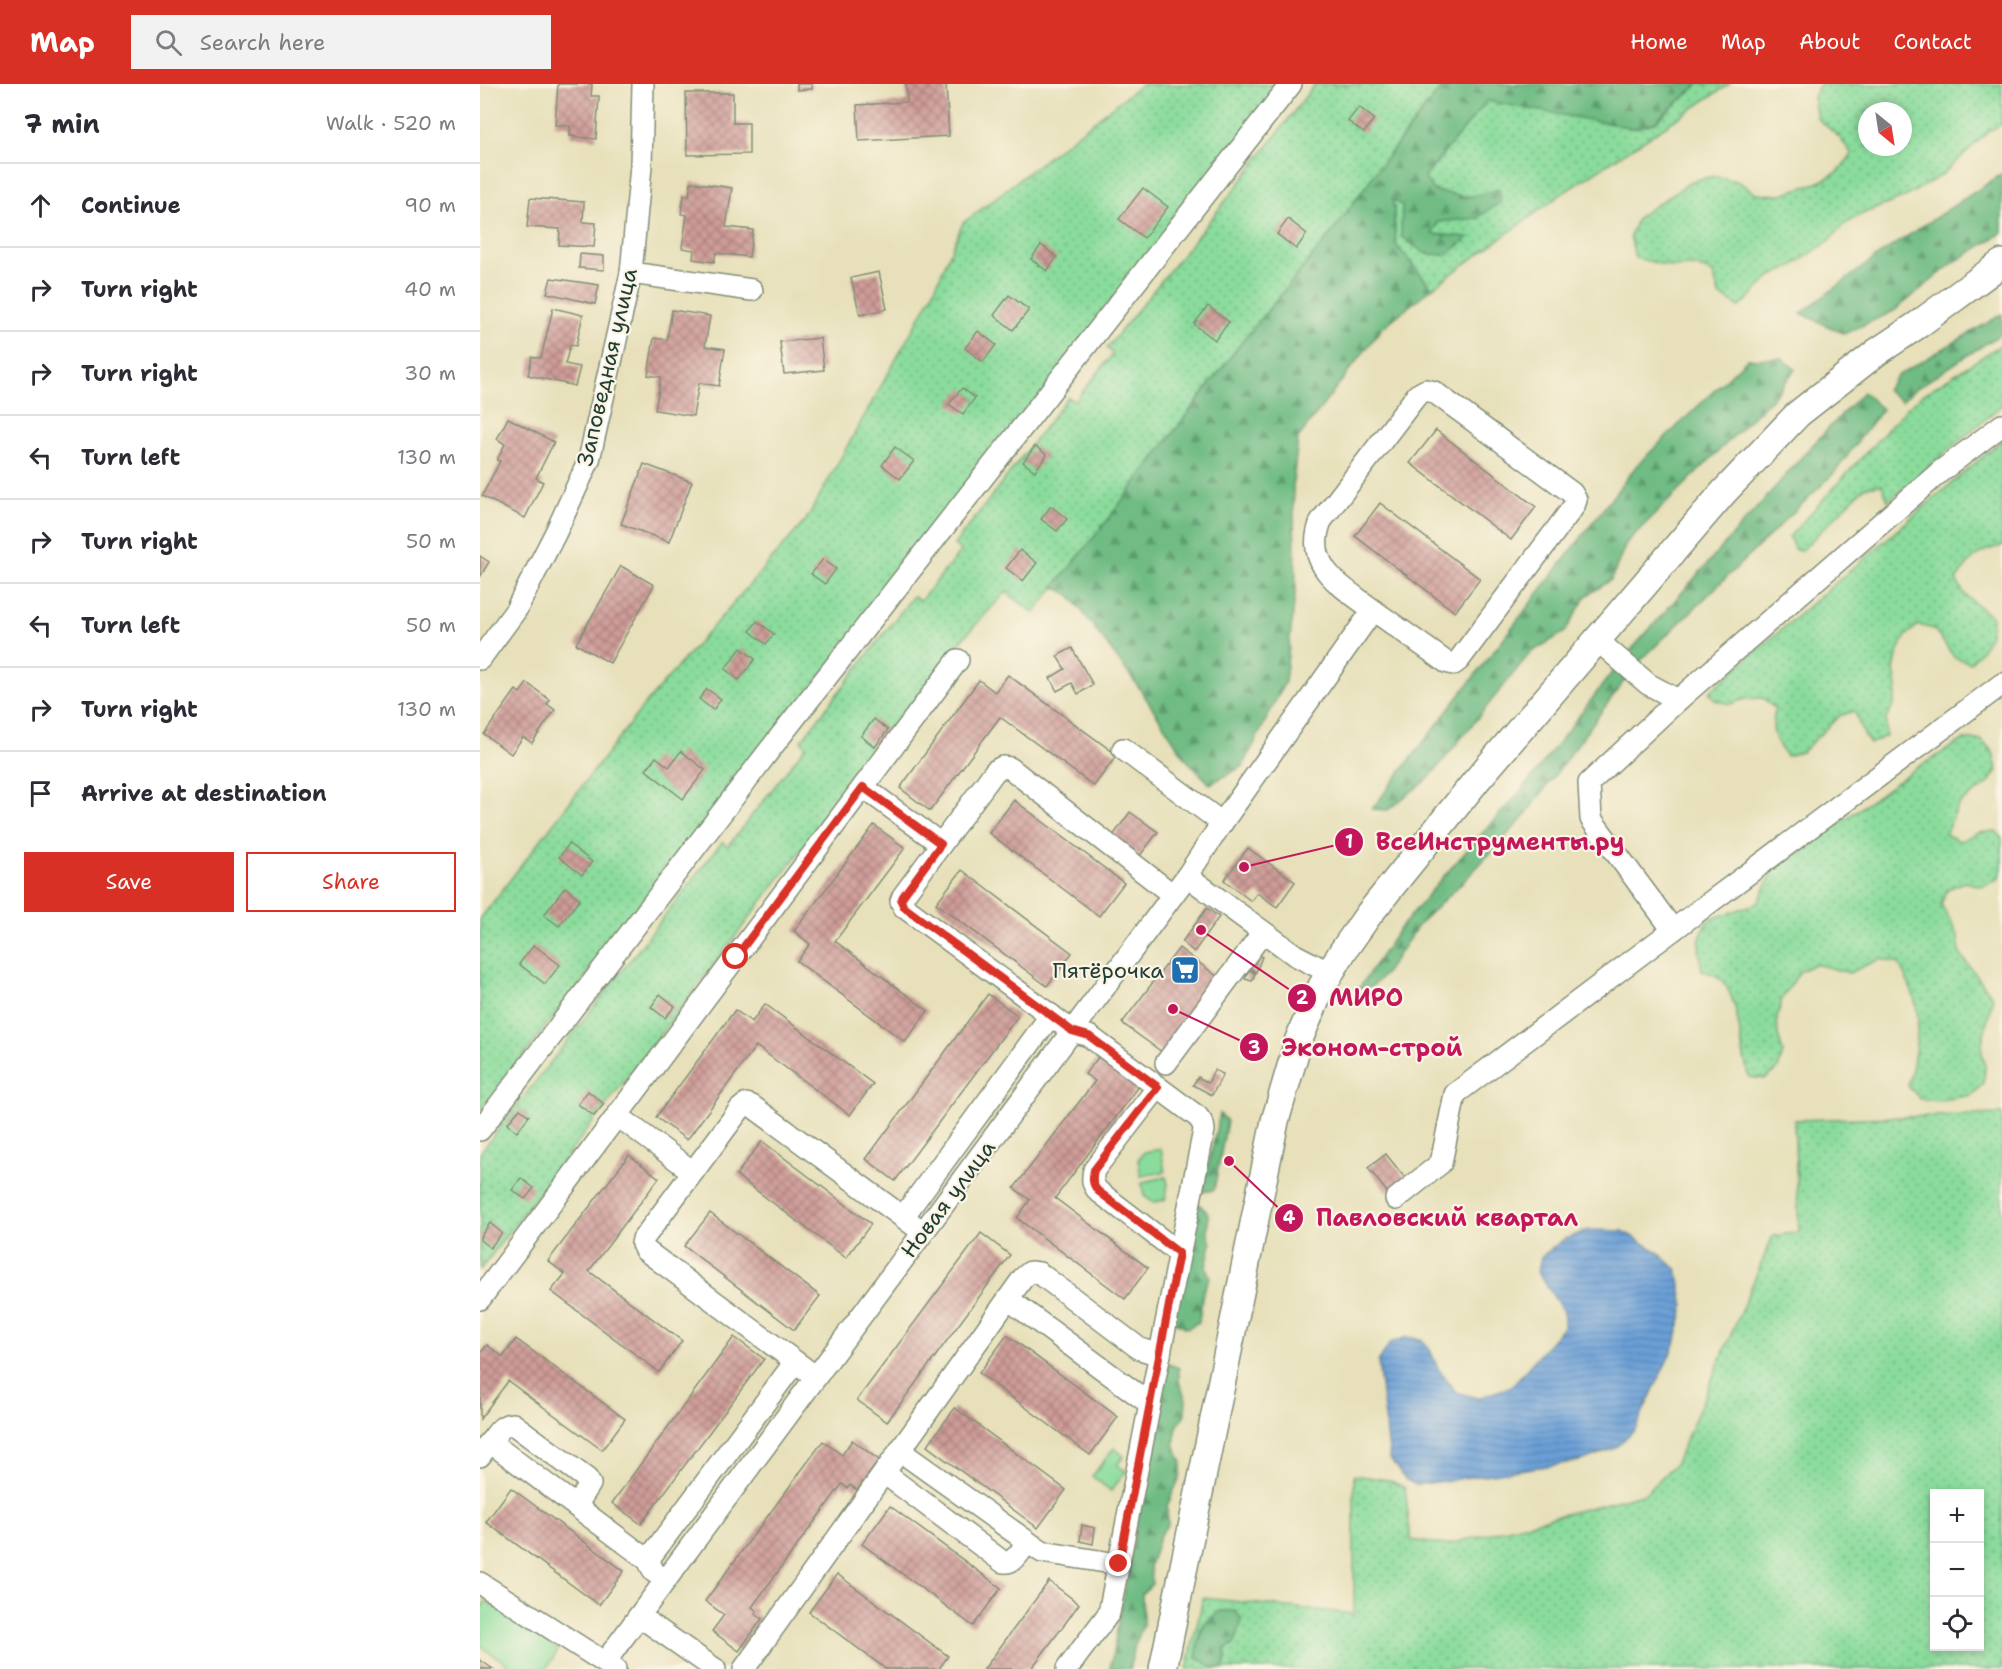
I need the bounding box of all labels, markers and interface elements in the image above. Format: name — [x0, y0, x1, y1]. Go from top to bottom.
search box — [131, 15, 551, 69]
text: Map — [30, 23, 95, 61]
icon: search — [152, 26, 185, 59]
text: Search here — [200, 28, 325, 57]
text: Home — [1630, 28, 1688, 56]
text: Map — [1721, 28, 1766, 56]
text: About — [1799, 28, 1860, 56]
text: Contact — [1893, 28, 1972, 56]
north arrow — [1858, 102, 1912, 156]
text: 7 min — [24, 106, 100, 141]
text: Walk · 520 m — [326, 110, 456, 136]
icon: ahead — [24, 189, 57, 222]
text: Continue — [81, 191, 181, 220]
text: 90 m — [404, 192, 456, 218]
street label: Заповедная улица — [570, 265, 644, 469]
icon: right — [24, 273, 57, 306]
text: Turn right — [81, 275, 198, 304]
text: 40 m — [404, 276, 456, 302]
icon: right — [24, 357, 57, 390]
text: Turn right — [81, 359, 198, 388]
text: 30 m — [404, 360, 456, 386]
icon: left — [24, 441, 57, 474]
text: Turn left — [81, 443, 180, 472]
text: 130 m — [397, 444, 456, 470]
icon: right — [24, 525, 57, 558]
text: Turn right — [81, 527, 198, 556]
text: 50 m — [406, 528, 456, 554]
icon: left — [24, 609, 57, 642]
text: Turn left — [81, 611, 180, 640]
text: 50 m — [406, 612, 456, 638]
icon: right — [24, 693, 57, 726]
text: Turn right — [81, 695, 198, 724]
text: 130 m — [397, 696, 456, 722]
icon: arrive — [24, 777, 57, 810]
text: Arrive at destination — [81, 779, 327, 808]
callout: ВсеИнструменты.ру — [1334, 821, 1636, 863]
text: ВсеИнструменты.ру — [1376, 826, 1624, 858]
text: 1 — [1345, 830, 1353, 854]
button: Save — [24, 852, 234, 912]
button: Share — [246, 852, 456, 912]
route start — [722, 943, 748, 969]
supermarket icon: Пятёрочка — [1169, 954, 1201, 986]
place label: Пятёрочка — [1053, 956, 1164, 985]
callout: МИРО — [1287, 977, 1415, 1019]
text: МИРО — [1329, 982, 1403, 1014]
text: 2 — [1296, 986, 1309, 1010]
callout: Эконом-строй — [1239, 1026, 1474, 1068]
text: Эконом-строй — [1282, 1032, 1463, 1064]
text: 3 — [1248, 1036, 1260, 1060]
street label: Новая улица — [894, 1134, 1002, 1264]
callout: Павловский квартал — [1274, 1197, 1590, 1239]
text: Павловский квартал — [1316, 1202, 1578, 1234]
text: 4 — [1283, 1206, 1296, 1230]
map controls — [1930, 1489, 1984, 1651]
button: + — [1930, 1489, 1984, 1543]
button: − — [1930, 1543, 1984, 1597]
route end — [1105, 1550, 1131, 1576]
button: locate — [1930, 1597, 1984, 1651]

